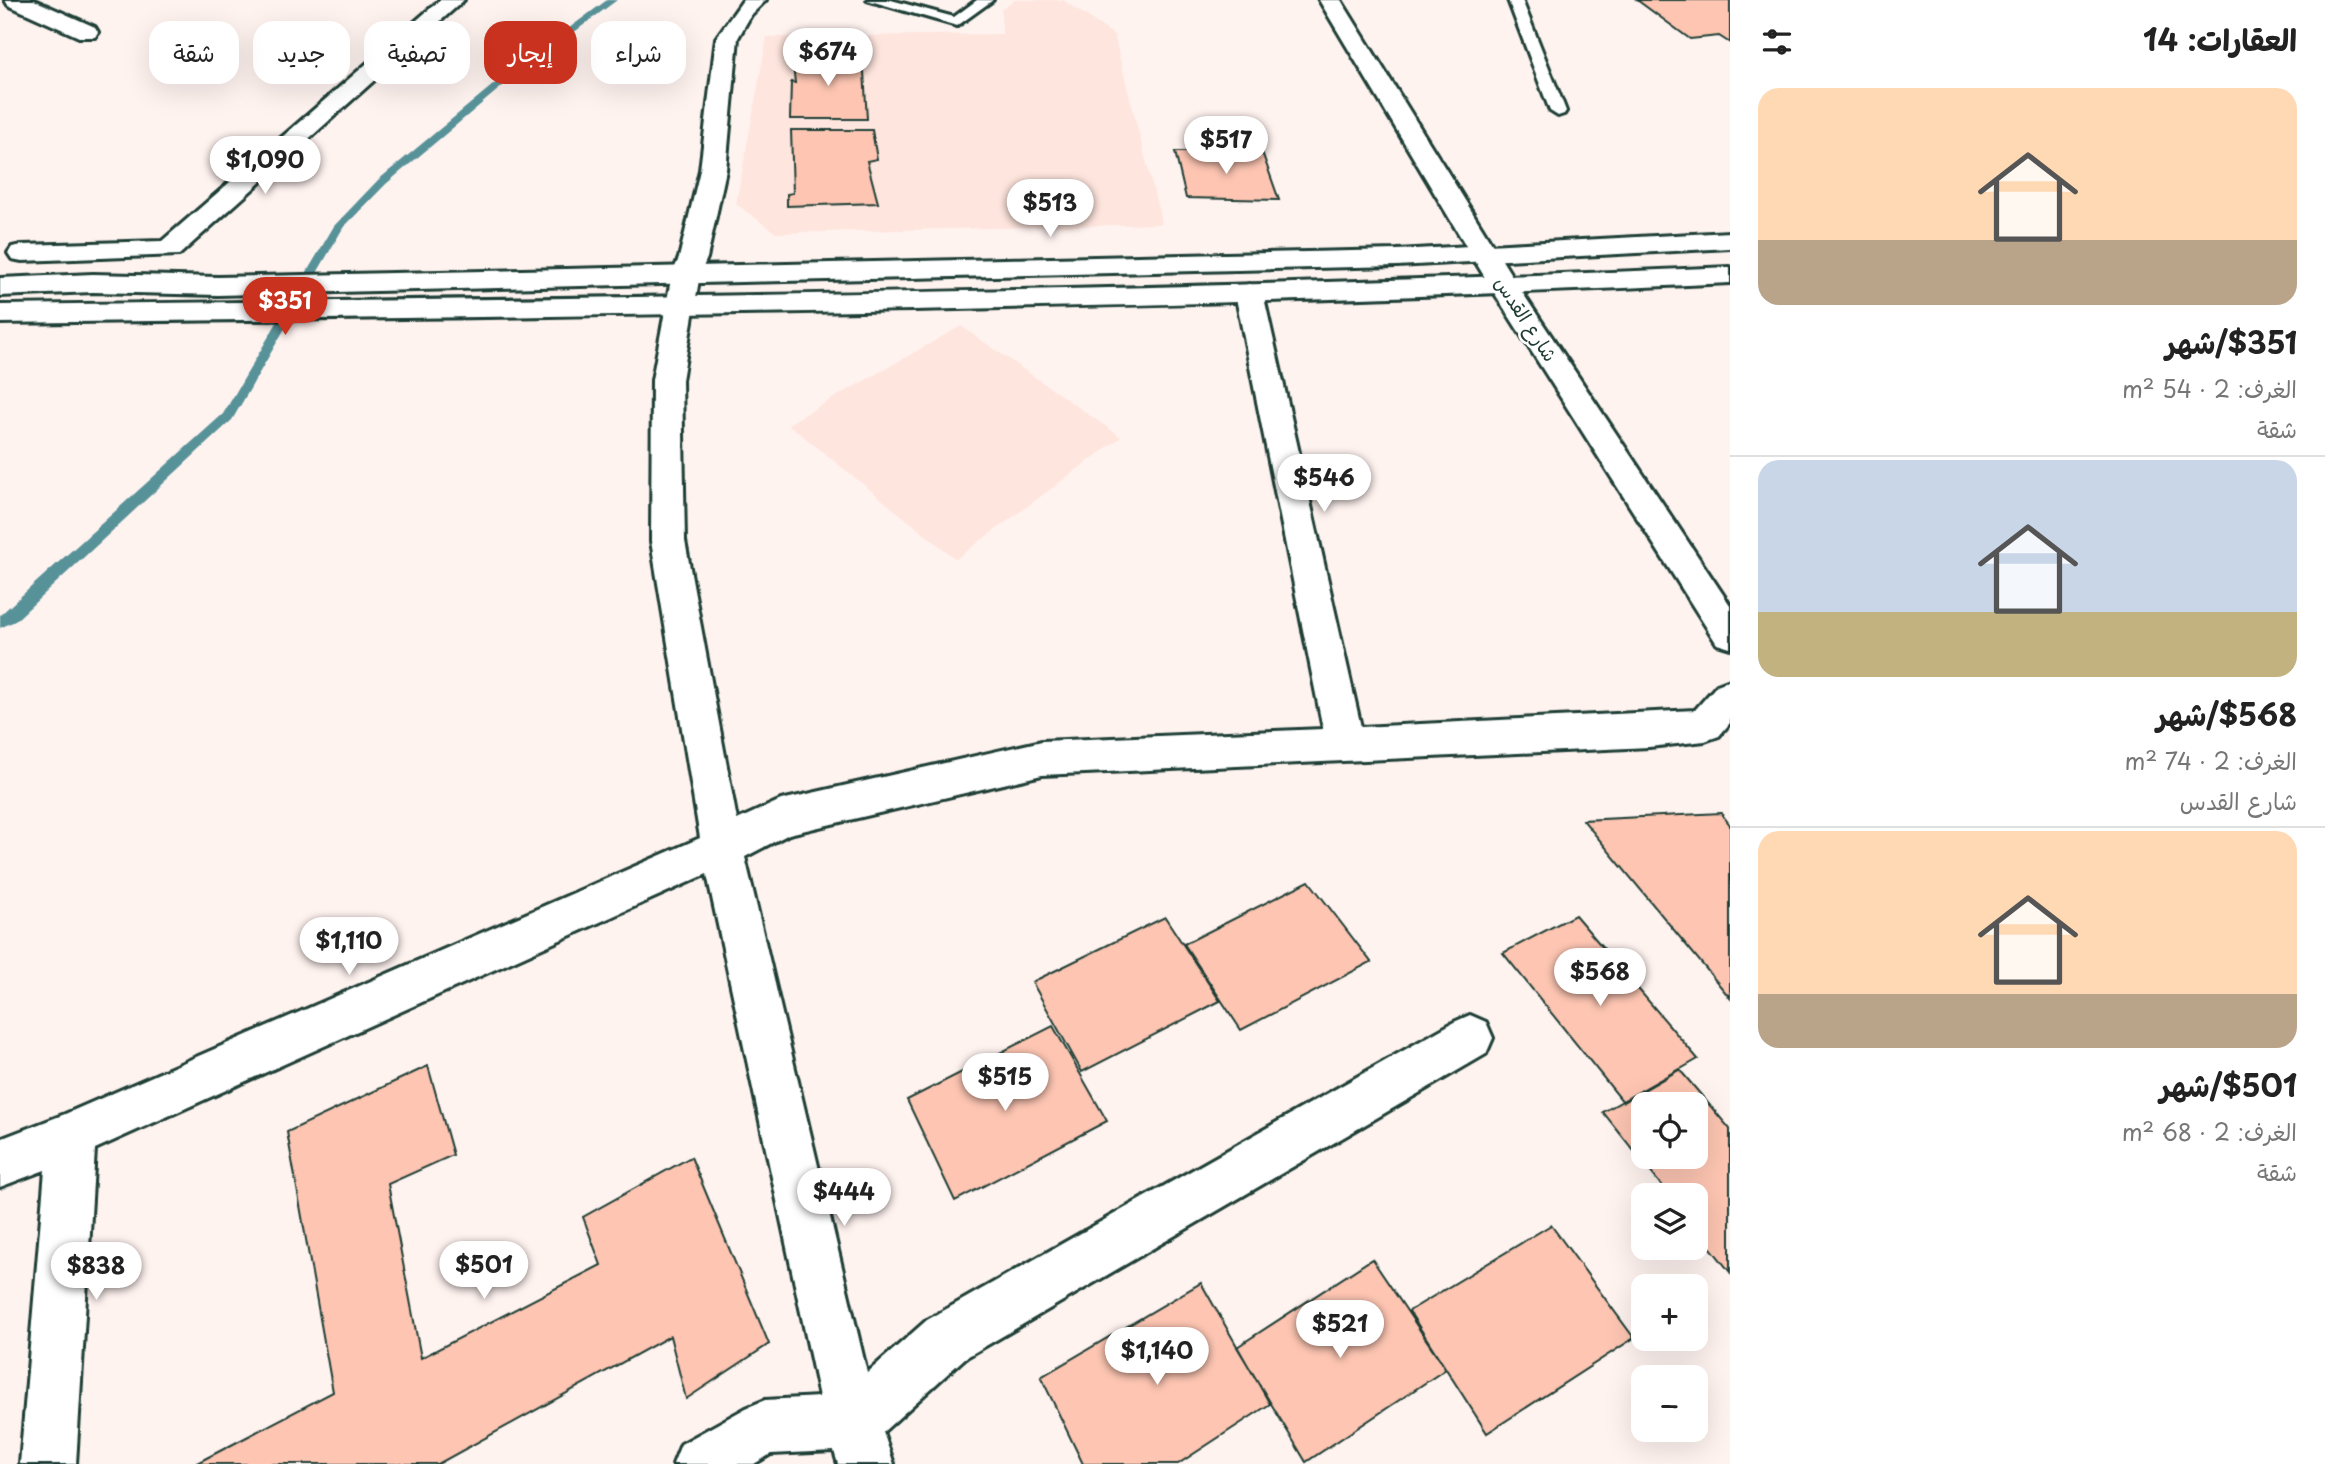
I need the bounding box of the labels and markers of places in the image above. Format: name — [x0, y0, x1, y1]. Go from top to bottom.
pin: $674 — [787, 28, 869, 88]
pin: $517 — [1185, 116, 1267, 176]
pin: $1,090 — [208, 136, 322, 196]
pin: $513 — [1009, 180, 1091, 239]
pin: $351 — [244, 278, 326, 337]
pin: $546 — [1283, 454, 1365, 514]
pin: $1,110 — [292, 918, 406, 977]
pin: $568 — [1559, 948, 1641, 1008]
pin: $515 — [964, 1054, 1046, 1113]
pin: $444 — [803, 1168, 885, 1228]
pin: $838 — [55, 1242, 137, 1302]
pin: $501 — [443, 1242, 525, 1301]
pin: $521 — [1299, 1300, 1381, 1360]
pin: $1,140 — [1100, 1328, 1214, 1387]

